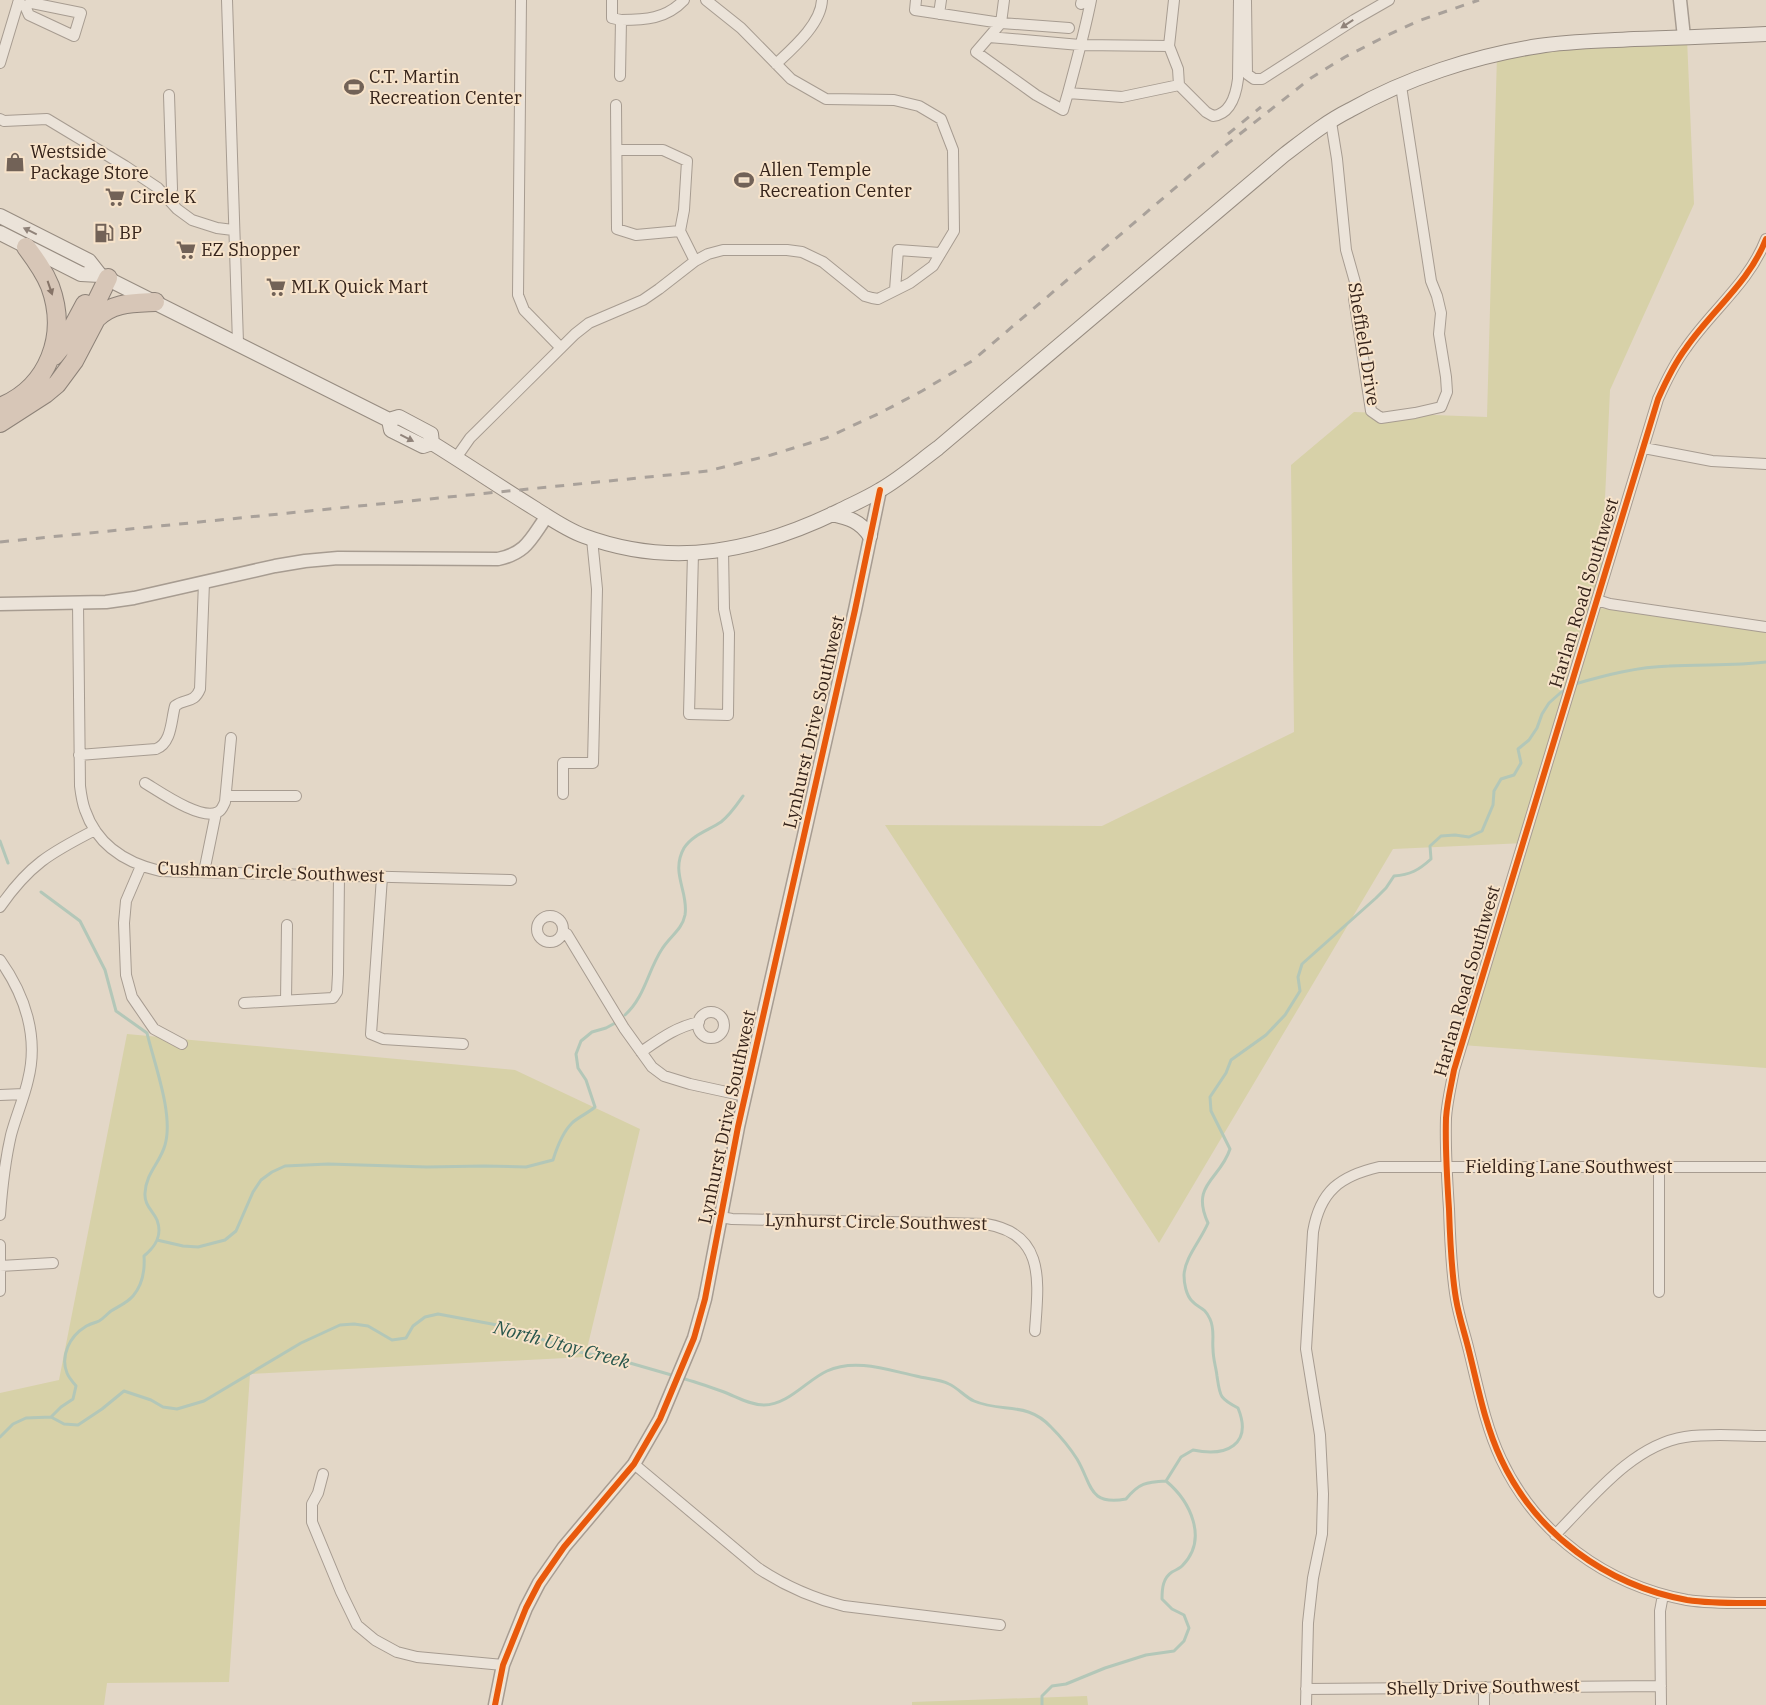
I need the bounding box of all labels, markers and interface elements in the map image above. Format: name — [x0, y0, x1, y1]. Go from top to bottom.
one-way arrow — [1340, 20, 1354, 29]
place label: C.T. Martin Recreation Center — [369, 65, 522, 109]
sports icon: C.T. Martin Recreation Center — [343, 76, 365, 98]
place label: Westside Package Store — [30, 140, 149, 184]
shop icon: Westside Package Store — [4, 151, 26, 173]
place label: Allen Temple Recreation Center — [759, 158, 912, 202]
sports icon: Allen Temple Recreation Center — [733, 169, 755, 191]
place label: Circle K — [130, 185, 197, 208]
supermarket icon: Circle K — [104, 186, 126, 208]
place label: BP — [119, 221, 142, 244]
fuel station icon: BP — [93, 222, 115, 244]
one-way arrow — [23, 227, 37, 235]
place label: EZ Shopper — [201, 238, 300, 261]
supermarket icon: EZ Shopper — [175, 239, 197, 261]
place label: MLK Quick Mart — [291, 275, 428, 298]
supermarket icon: MLK Quick Mart — [265, 276, 287, 298]
one-way arrow — [47, 281, 54, 296]
street label: Sheffield Drive — [1343, 281, 1386, 407]
one-way arrow — [400, 434, 414, 442]
street label: Harlan Road Southwest — [1544, 495, 1623, 691]
street label: Lynhurst Drive Southwest — [778, 613, 849, 831]
street label: Cushman Circle Southwest — [157, 856, 385, 887]
street label: Harlan Road Southwest — [1428, 883, 1505, 1079]
street label: Lynhurst Drive Southwest — [693, 1008, 760, 1226]
street label: Fielding Lane Southwest — [1465, 1155, 1673, 1178]
street label: Lynhurst Circle Southwest — [765, 1208, 987, 1235]
water label: North Utoy Creek — [490, 1314, 634, 1374]
street label: Shelly Drive Southwest — [1386, 1673, 1580, 1700]

